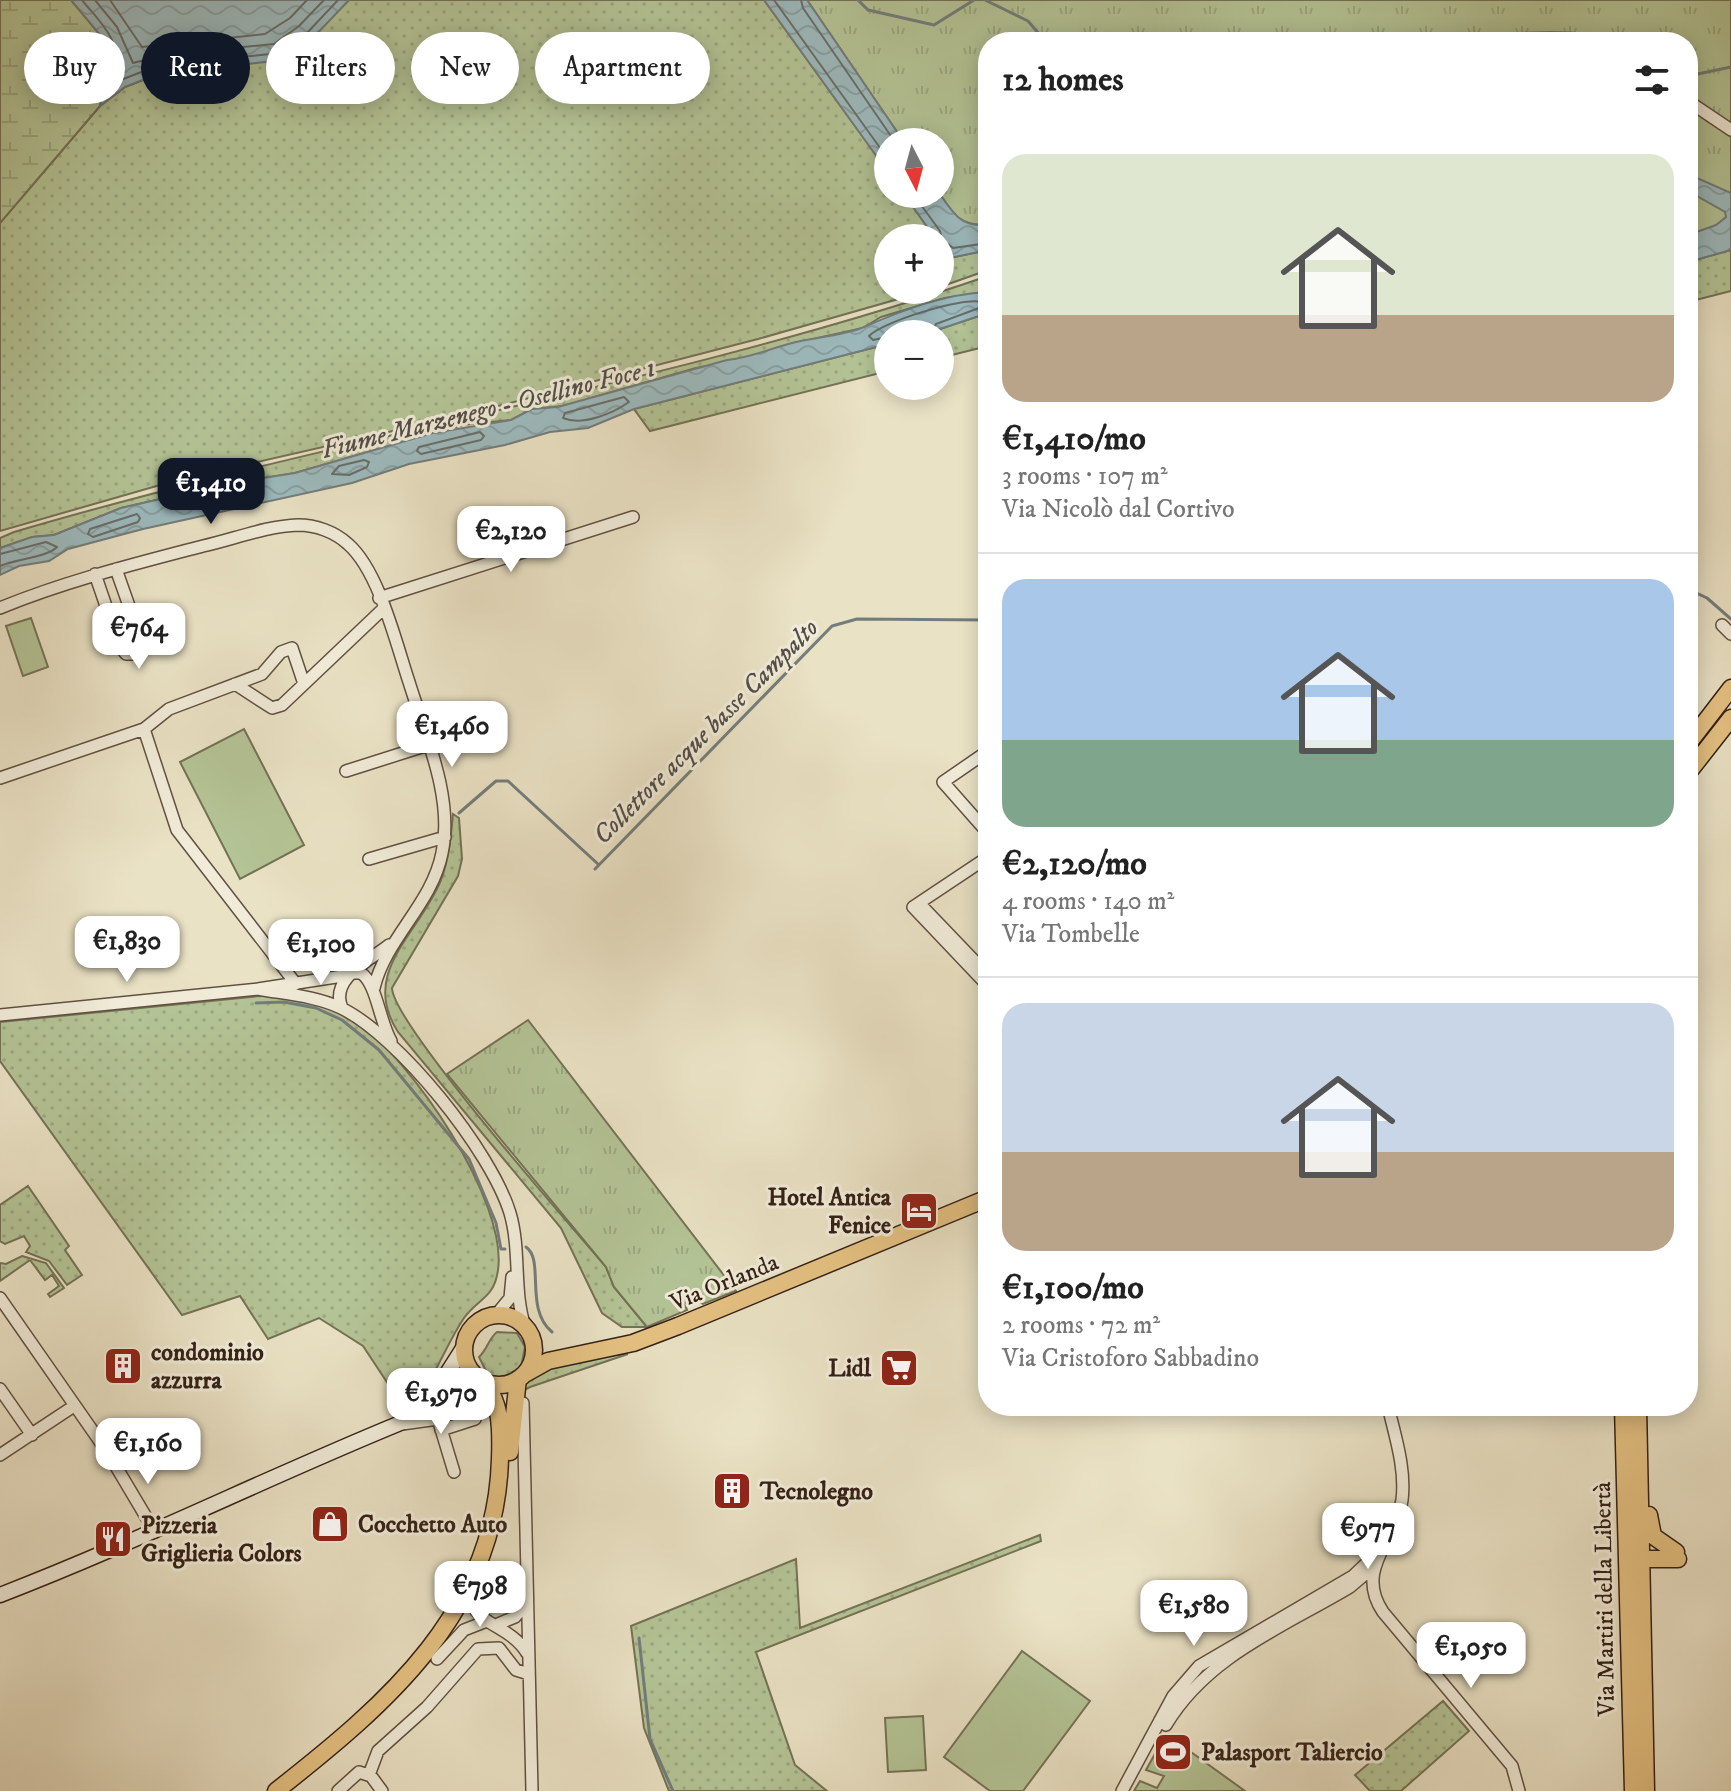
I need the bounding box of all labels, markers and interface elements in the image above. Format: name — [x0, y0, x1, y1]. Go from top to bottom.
chip: Buy — [24, 32, 125, 104]
chip: Rent — [141, 32, 250, 104]
chip: Filters — [266, 32, 395, 104]
chip: New — [411, 32, 519, 104]
chip: Apartment — [535, 32, 710, 104]
icon: filters — [1630, 58, 1674, 102]
text: 12 homes — [1002, 59, 1124, 101]
north arrow — [874, 128, 954, 208]
map controls — [874, 128, 954, 400]
icon: home — [1266, 206, 1410, 350]
button: + — [874, 224, 954, 304]
button: − — [874, 320, 954, 400]
water label: Fiume Marzenego - Osellino Foce 1 — [318, 352, 659, 467]
text: €1,410/mo — [1002, 418, 1146, 460]
pin: €1,410 — [146, 458, 276, 526]
text: 3 rooms · 107 m² — [1002, 460, 1168, 493]
text: €1,410 — [176, 467, 246, 500]
text: Via Nicolò dal Cortivo — [1002, 493, 1235, 526]
pin: €2,120 — [446, 506, 576, 574]
text: €2,120 — [475, 515, 547, 548]
pin: €764 — [92, 603, 186, 671]
text: €764 — [110, 612, 168, 645]
water label: Collettore acque basse Campalto — [586, 612, 826, 852]
icon: home — [1266, 631, 1410, 775]
pin: €1,460 — [387, 701, 517, 769]
text: €1,460 — [415, 710, 489, 743]
text: €2,120/mo — [1002, 843, 1147, 885]
text: 4 rooms · 140 m² — [1002, 885, 1174, 918]
pin: €1,830 — [62, 916, 192, 984]
text: Via Tombelle — [1002, 918, 1140, 951]
pin: €1,100 — [256, 919, 386, 987]
text: €1,830 — [93, 925, 161, 958]
text: €1,100 — [286, 928, 356, 961]
icon: home — [1266, 1055, 1410, 1199]
place label: Hotel Antica Fenice — [767, 1183, 892, 1241]
hotel icon: Hotel Antica Fenice — [898, 1190, 940, 1232]
street label: Via Orlanda — [665, 1247, 784, 1319]
text: €1,100/mo — [1002, 1267, 1144, 1309]
text: 2 rooms · 72 m² — [1002, 1309, 1160, 1342]
place label: condominio azzurra — [151, 1338, 264, 1396]
text: Via Cristoforo Sabbadino — [1002, 1342, 1259, 1375]
building icon: condominio azzurra — [102, 1345, 144, 1387]
supermarket icon: Lidl — [878, 1347, 920, 1389]
place label: Lidl — [828, 1354, 872, 1384]
pin: €1,970 — [376, 1368, 506, 1436]
text: €1,970 — [405, 1377, 477, 1410]
pin: €1,160 — [83, 1418, 213, 1486]
text: €1,160 — [114, 1427, 182, 1460]
building icon: Tecnolegno — [711, 1470, 753, 1512]
place label: Tecnolegno — [759, 1477, 873, 1507]
street label: Via Martiri della Libertà — [1588, 1481, 1622, 1718]
shop icon: Cocchetto Auto — [309, 1503, 351, 1545]
pin: €977 — [1321, 1503, 1415, 1571]
place label: Cocchetto Auto — [358, 1510, 507, 1540]
place label: Pizzeria Griglieria Colors — [141, 1511, 302, 1569]
text: €977 — [1340, 1512, 1396, 1545]
restaurant icon: Pizzeria Griglieria Colors — [92, 1518, 134, 1560]
pin: €798 — [433, 1561, 527, 1629]
text: €798 — [453, 1570, 507, 1603]
pin: €1,580 — [1129, 1580, 1259, 1648]
text: €1,580 — [1158, 1589, 1230, 1622]
pin: €1,050 — [1406, 1622, 1536, 1690]
text: €1,050 — [1435, 1631, 1507, 1664]
sports icon: Palasport Taliercio — [1152, 1731, 1194, 1773]
place label: Palasport Taliercio — [1201, 1738, 1383, 1768]

